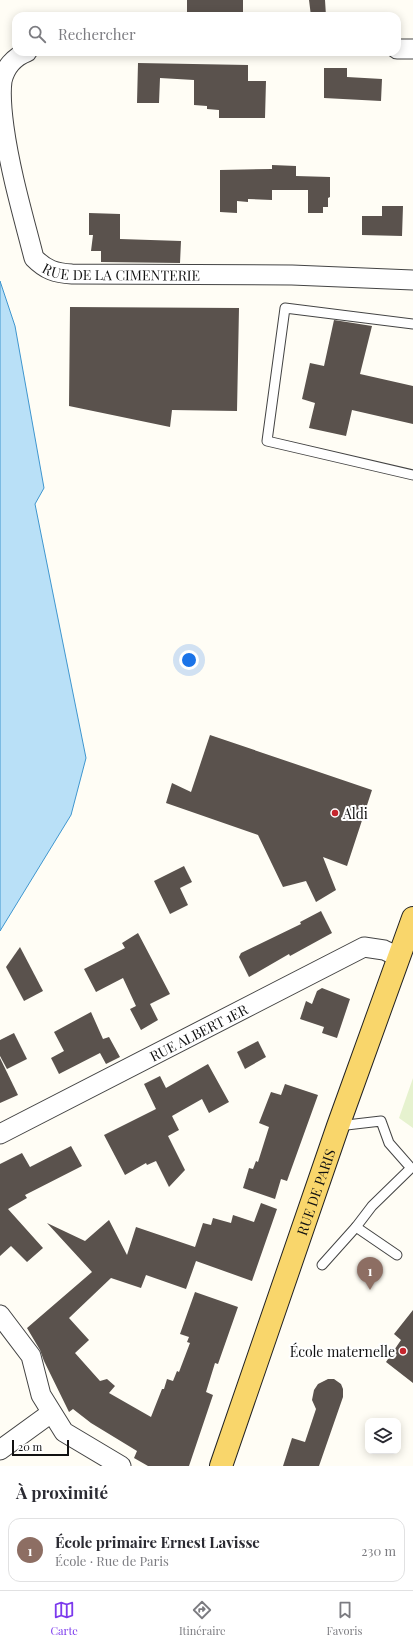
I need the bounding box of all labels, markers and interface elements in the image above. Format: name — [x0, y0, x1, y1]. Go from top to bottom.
search box — [12, 12, 401, 56]
icon: search — [26, 23, 48, 45]
text: Rechercher — [58, 24, 136, 44]
street label: RUE DE LA CIMENTERIE — [39, 258, 200, 284]
your location — [179, 650, 199, 670]
place label: Aldi — [342, 804, 368, 823]
marker: Aldi — [330, 808, 340, 818]
street label: RUE ALBERT 1ER — [146, 999, 251, 1065]
street label: RUE DE PARIS — [292, 1146, 339, 1238]
pin: 1 — [357, 1257, 383, 1290]
place label: École maternelle — [290, 1342, 395, 1361]
marker: École maternelle — [398, 1346, 408, 1356]
map controls — [365, 1418, 401, 1454]
button: layers — [365, 1418, 401, 1454]
scale bar — [12, 1438, 69, 1457]
text: 20 m — [18, 1439, 42, 1454]
text: À proximité — [16, 1481, 108, 1503]
text: École primaire Ernest Lavisse — [55, 1532, 260, 1552]
text: 1 — [28, 1542, 32, 1559]
text: 230 m — [361, 1542, 396, 1559]
text: École · Rue de Paris — [55, 1552, 169, 1569]
tab: Carte — [50, 1599, 78, 1638]
tab: Itinéraire — [179, 1599, 226, 1638]
tab: Favoris — [327, 1599, 362, 1638]

